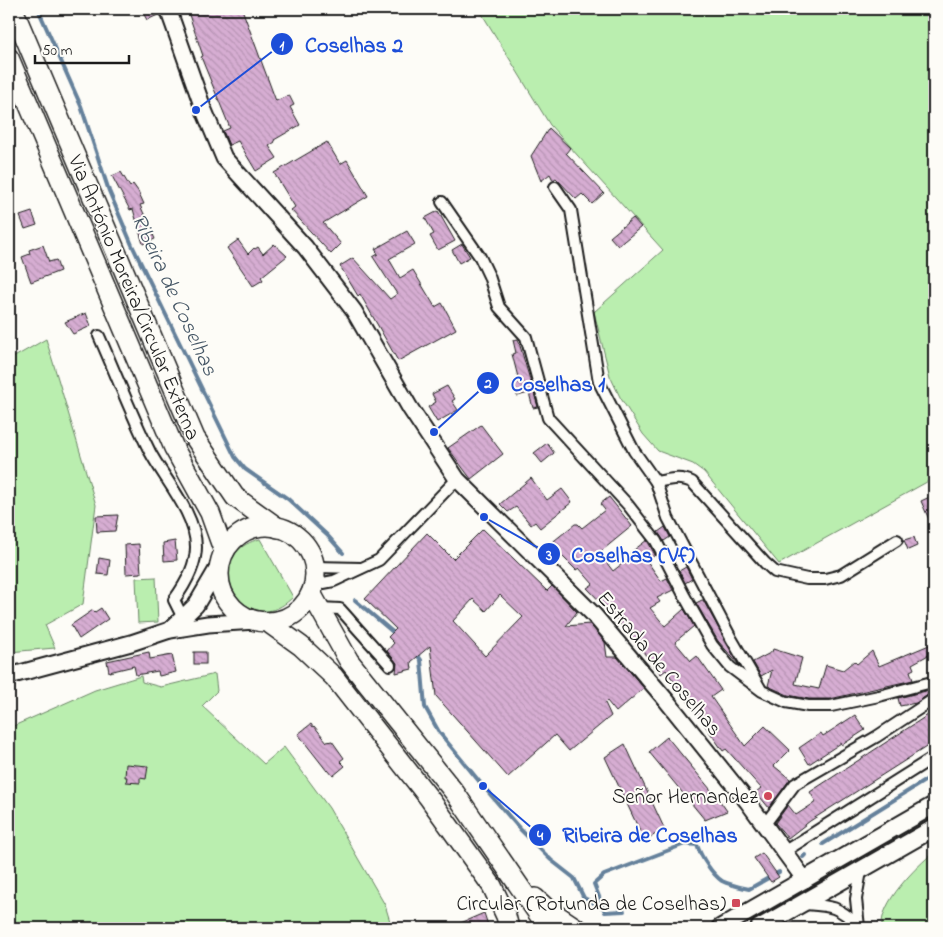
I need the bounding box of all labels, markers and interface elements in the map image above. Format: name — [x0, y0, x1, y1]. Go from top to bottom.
callout: Coselhas 2 — [270, 26, 413, 63]
text: Coselhas 2 — [305, 31, 403, 63]
scale bar — [35, 32, 129, 64]
text: 1 — [280, 35, 285, 57]
text: 50 m — [42, 40, 73, 62]
street label: Via António Moreira/Circular Externa — [59, 150, 207, 445]
water label: Ribeira de Coselhas — [122, 209, 225, 382]
callout: Coselhas 1 — [475, 364, 615, 401]
text: Coselhas 1 — [511, 370, 605, 402]
text: 2 — [483, 373, 492, 395]
callout: Coselhas (Vf) — [536, 536, 705, 573]
text: Coselhas (Vf) — [571, 541, 695, 573]
text: 3 — [545, 545, 552, 567]
street label: Estrada de Coselhas — [589, 585, 728, 743]
place label: Señor Hernandez — [612, 783, 758, 813]
marker: Señor Hernandez — [762, 790, 774, 802]
callout: Ribeira de Coselhas — [527, 816, 747, 853]
text: Ribeira de Coselhas — [562, 821, 738, 853]
text: 4 — [536, 825, 544, 847]
place label: Circular (Rotunda de Coselhas) — [456, 890, 726, 920]
marker: Circular (Rotunda de Coselhas) — [730, 897, 742, 909]

